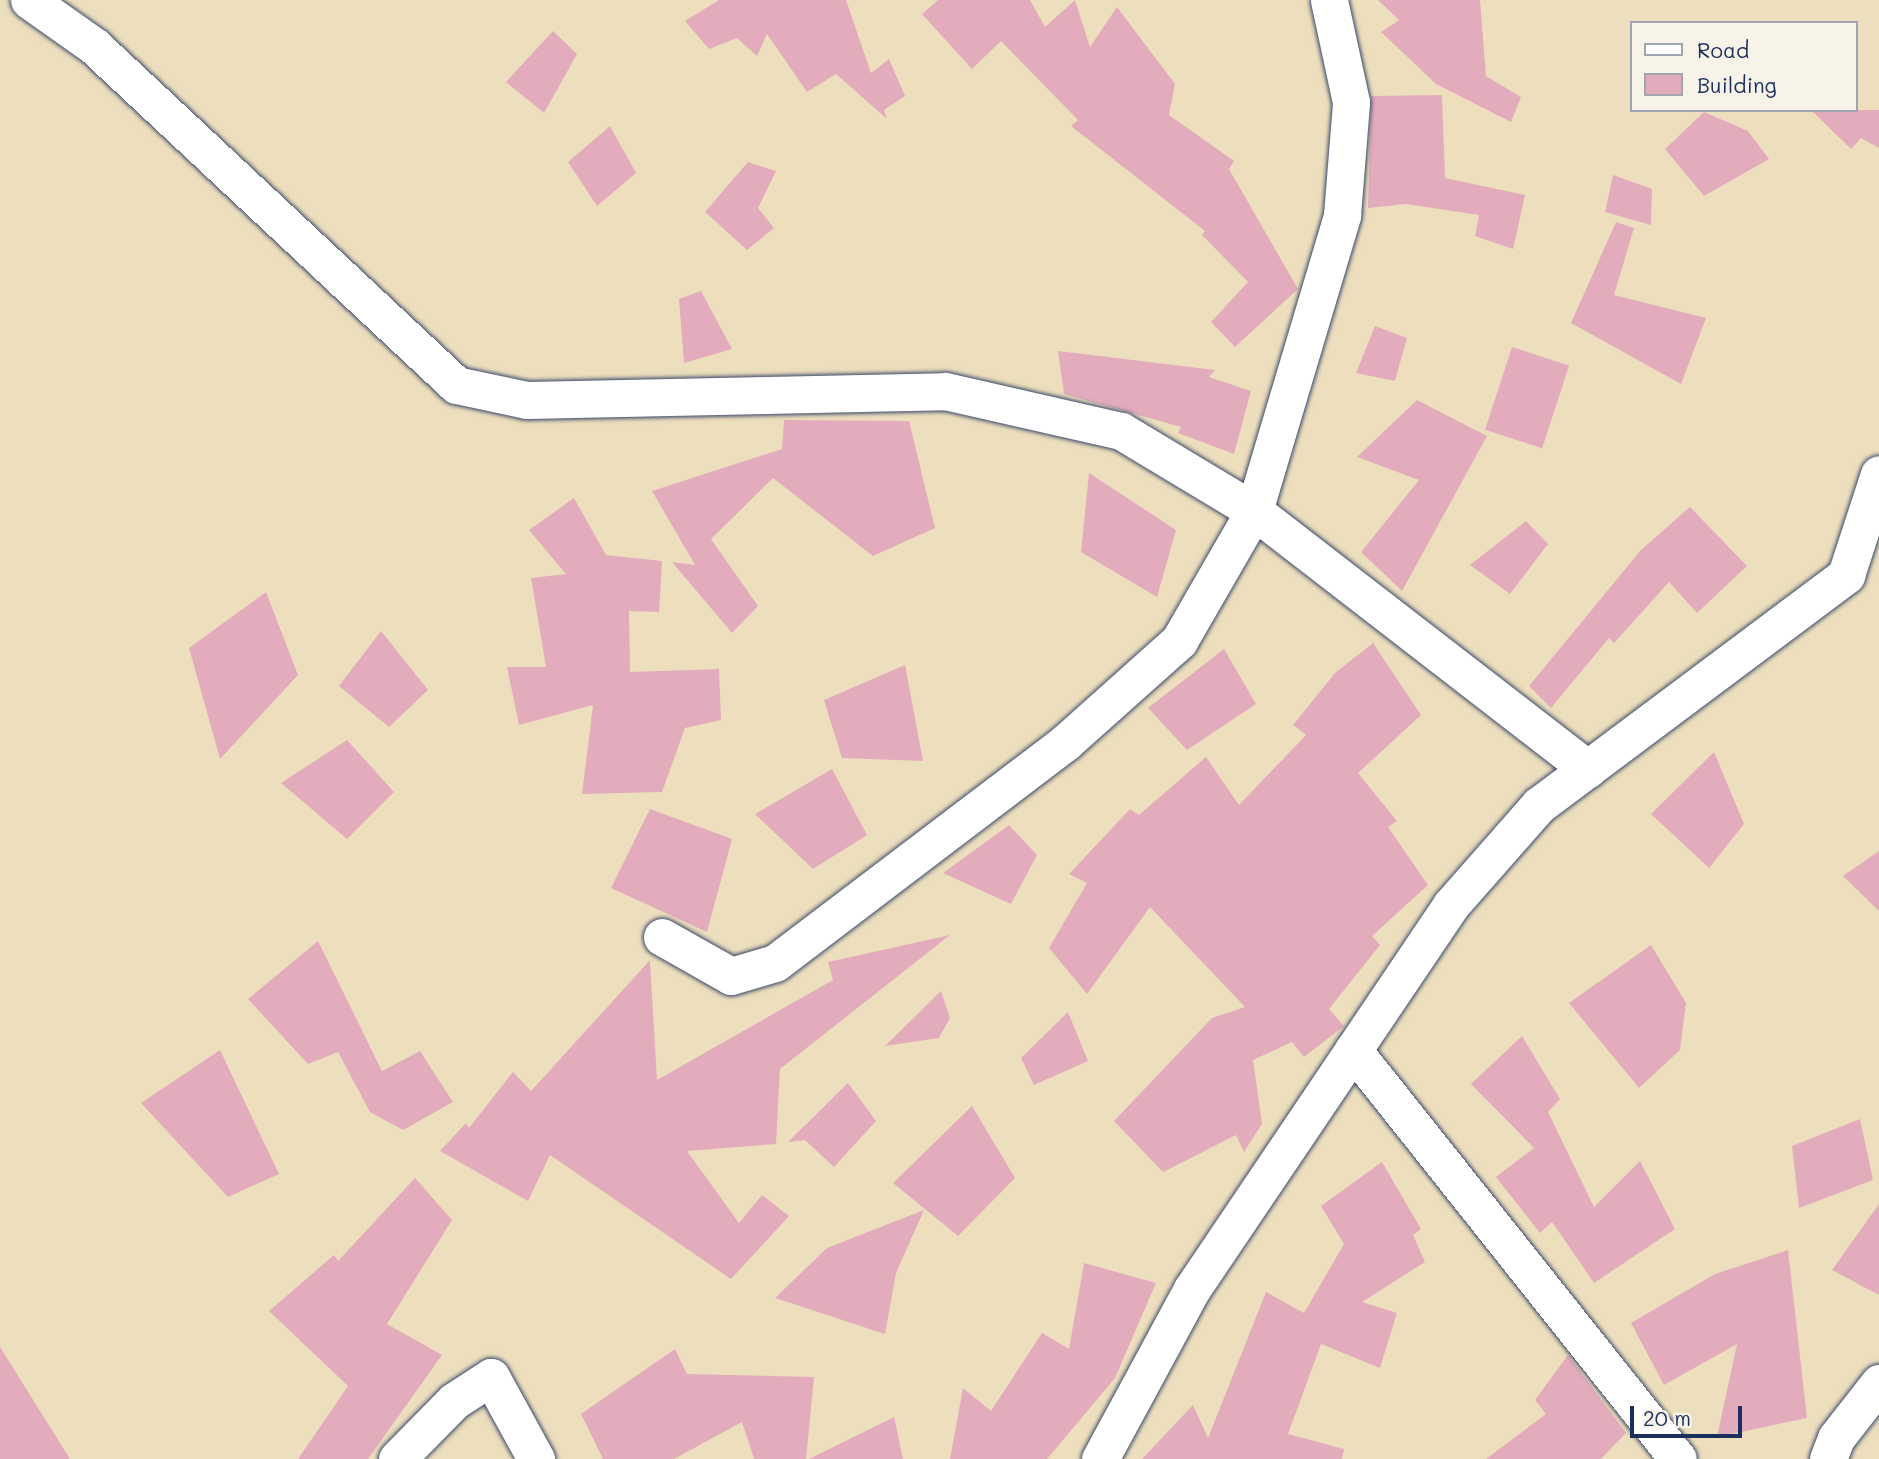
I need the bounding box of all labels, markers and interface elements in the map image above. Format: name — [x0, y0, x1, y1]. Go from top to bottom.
legend — [1630, 21, 1858, 112]
text: Road — [1697, 36, 1749, 63]
text: Building — [1697, 71, 1777, 98]
scale bar — [1634, 1392, 1746, 1436]
text: 20 m — [1643, 1404, 1691, 1431]

